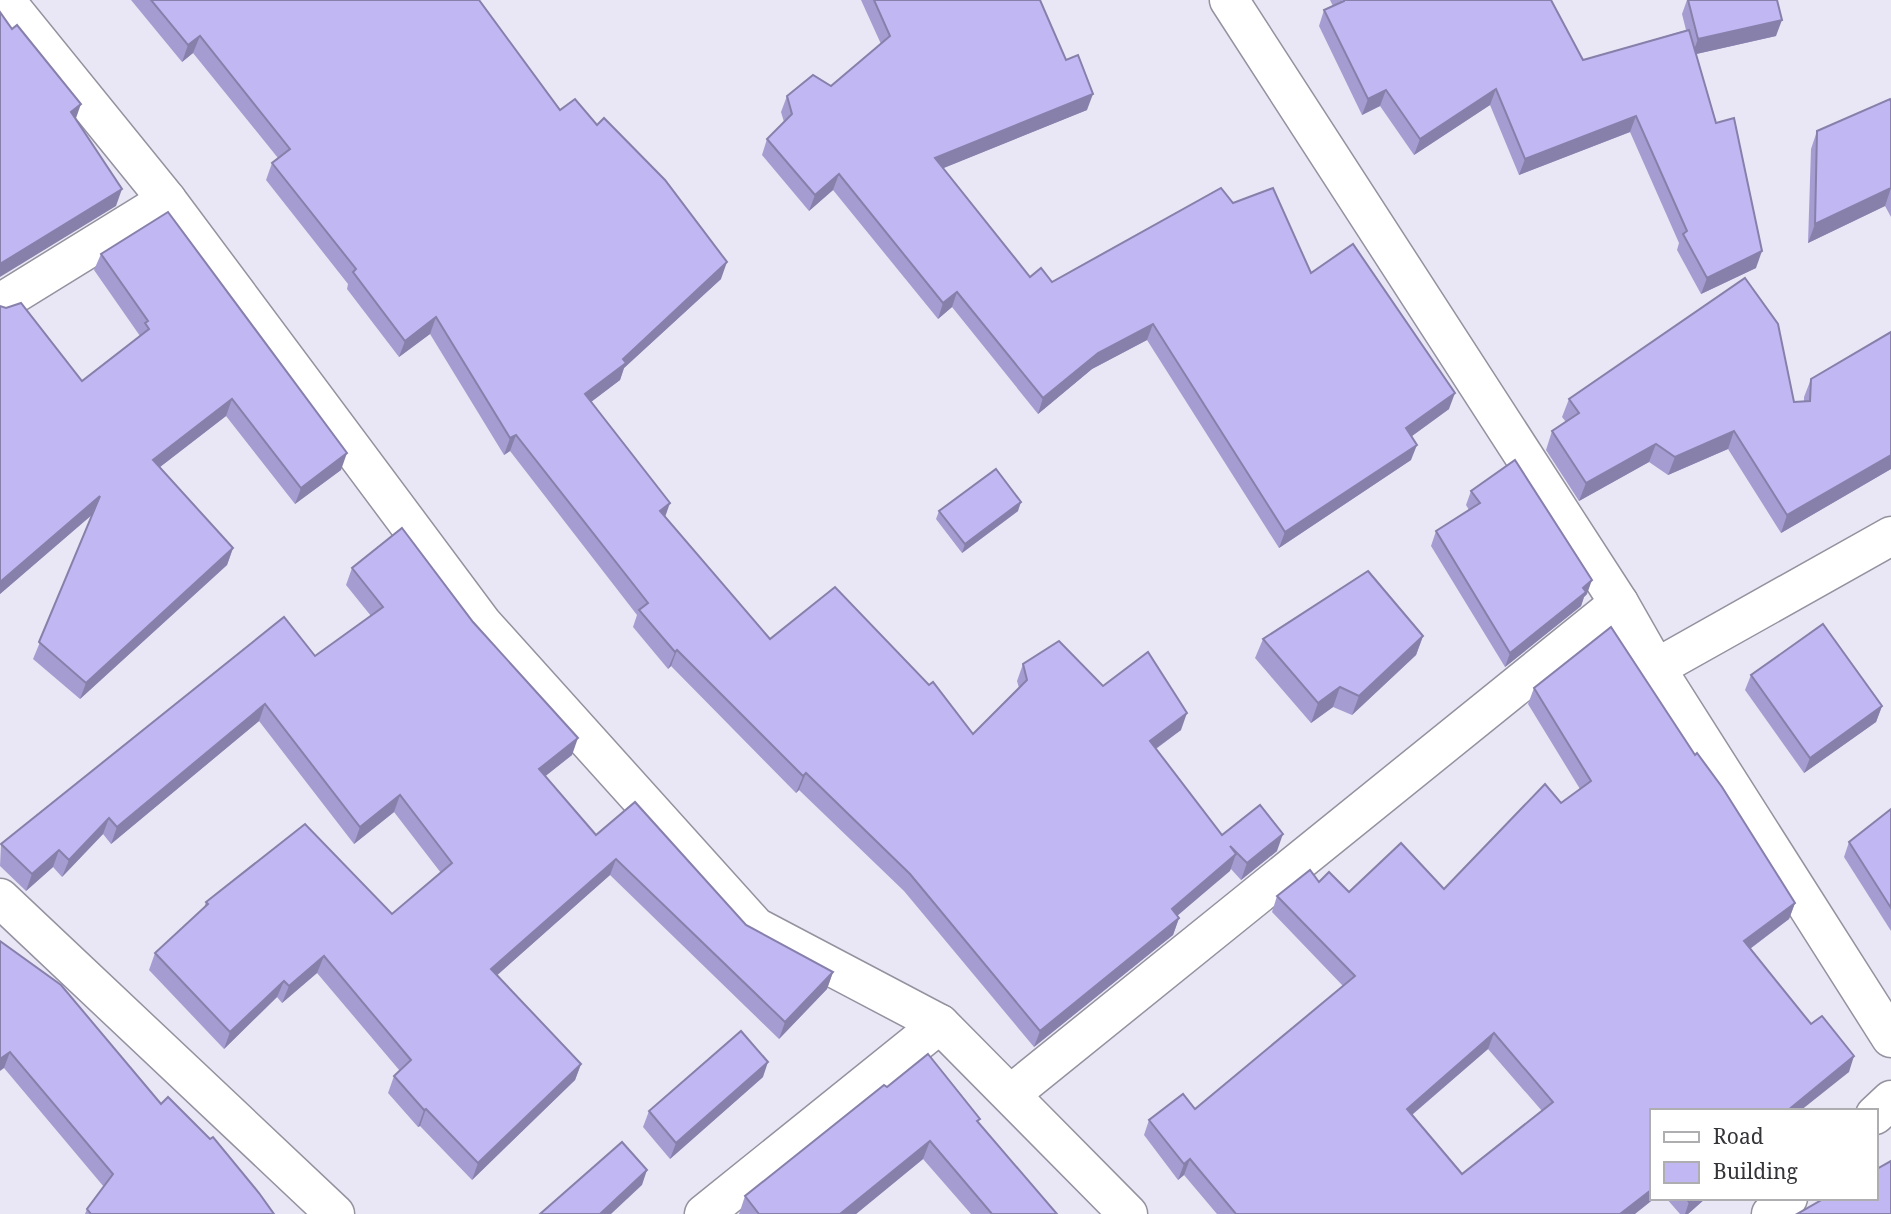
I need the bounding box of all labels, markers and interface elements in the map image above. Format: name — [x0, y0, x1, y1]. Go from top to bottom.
legend — [1650, 1109, 1877, 1200]
text: Road — [1713, 1122, 1764, 1150]
text: Building — [1713, 1157, 1798, 1185]

